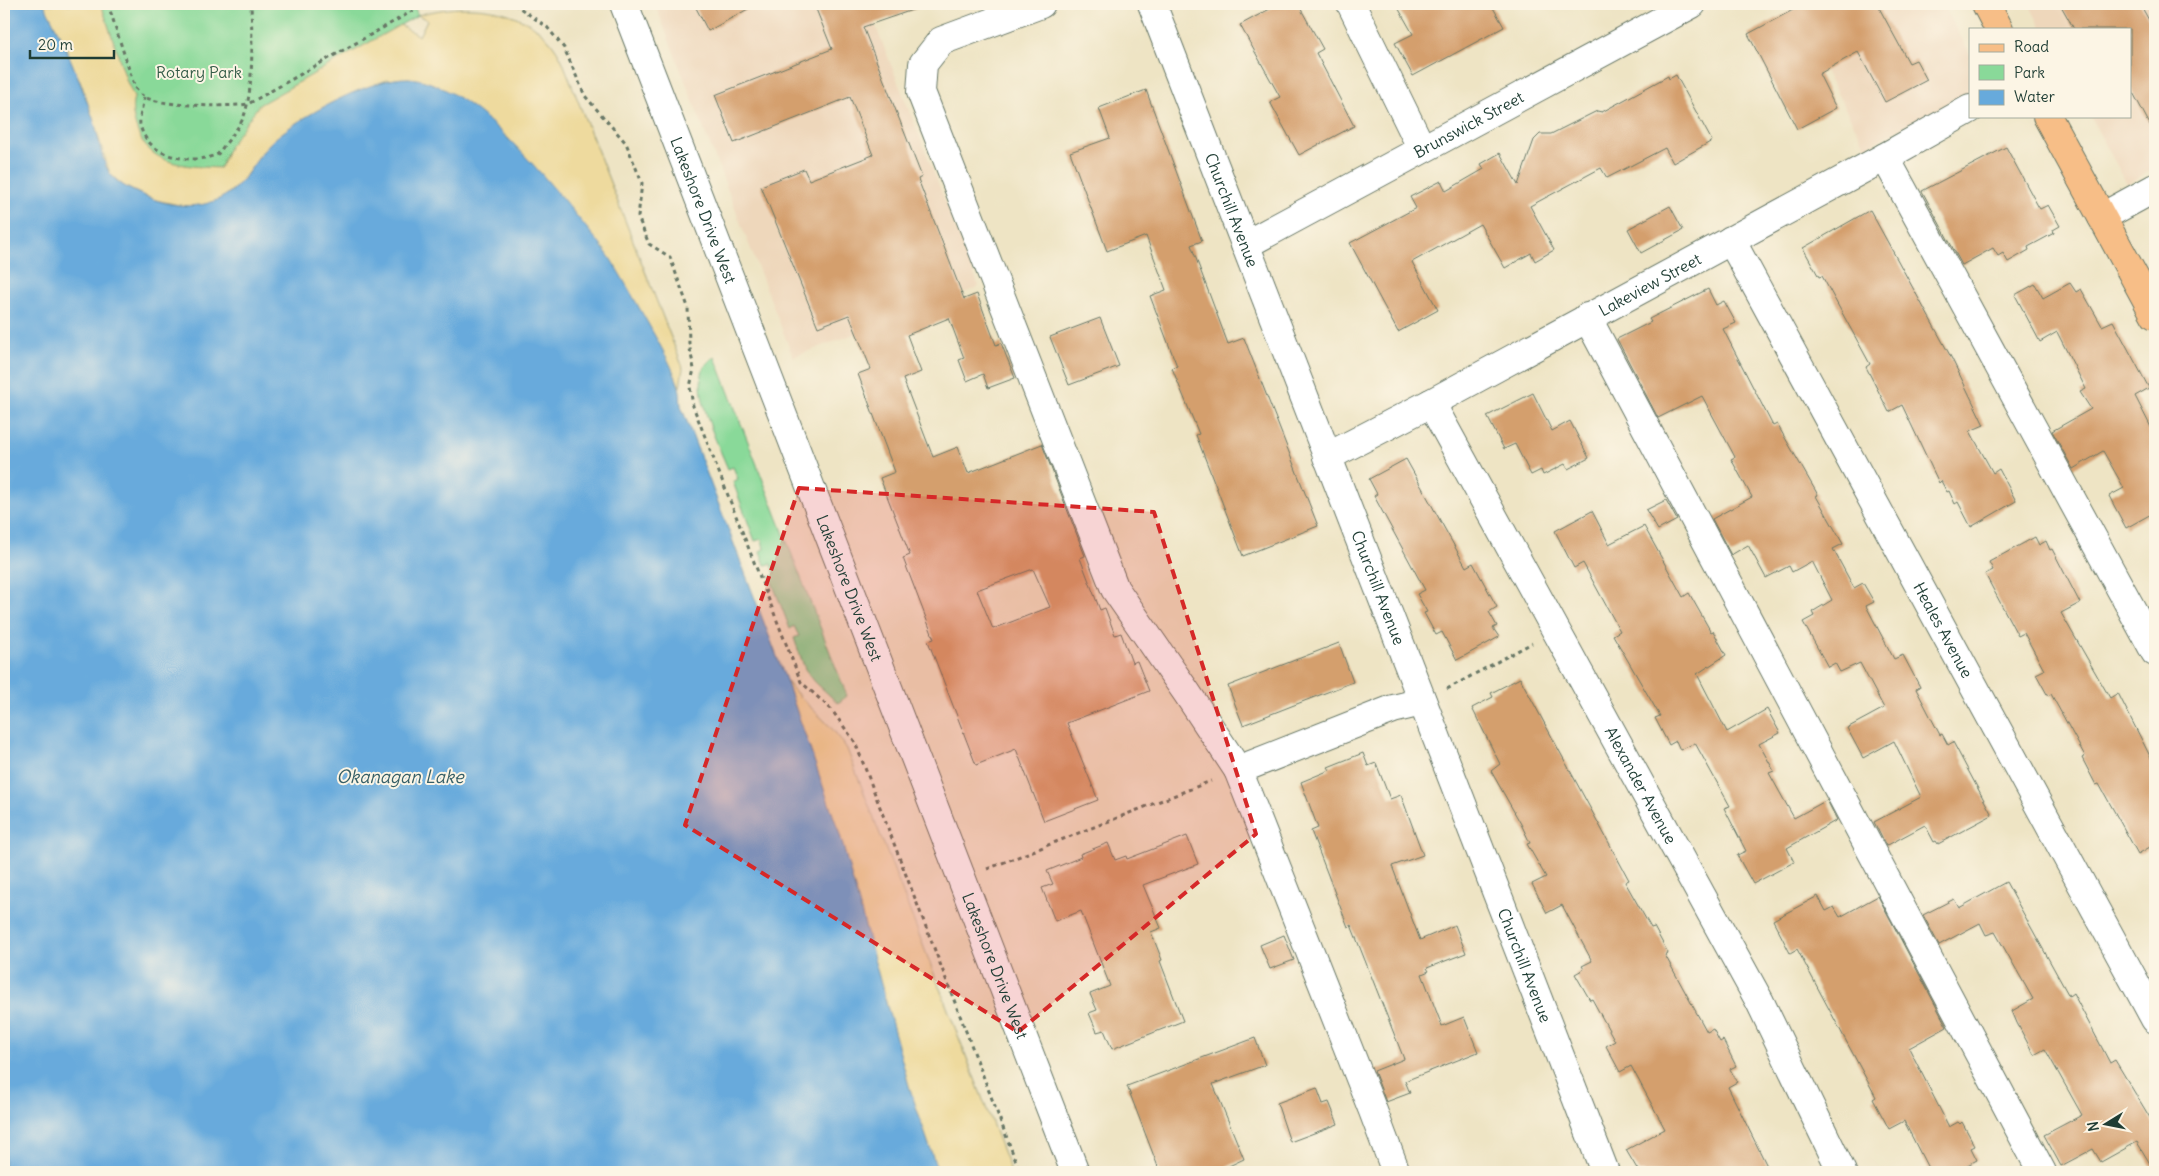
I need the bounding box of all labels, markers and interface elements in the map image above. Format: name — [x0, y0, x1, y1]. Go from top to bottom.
scale bar — [30, 28, 114, 60]
legend — [1969, 28, 2132, 118]
text: 20 m — [38, 35, 73, 54]
text: Road — [2014, 37, 2049, 56]
park label: Rotary Park — [156, 62, 242, 82]
text: Park — [2014, 63, 2045, 82]
street label: Brunswick Street — [1410, 86, 1528, 162]
text: Water — [2014, 87, 2055, 106]
street label: Lakeshore Drive West — [666, 134, 741, 287]
street label: Churchill Avenue — [1201, 150, 1263, 270]
street label: Lakeview Street — [1595, 248, 1705, 320]
street label: Lakeshore Drive West — [812, 512, 887, 665]
street label: Churchill Avenue — [1347, 528, 1410, 648]
street label: Heales Avenue — [1909, 579, 1977, 681]
street label: Alexander Avenue — [1601, 723, 1681, 847]
water label: Okanagan Lake — [336, 765, 465, 788]
street label: Lakeshore Drive West — [958, 890, 1033, 1042]
street label: Churchill Avenue — [1494, 905, 1556, 1025]
north arrow — [2082, 1098, 2132, 1148]
text: N — [2083, 1120, 2103, 1133]

